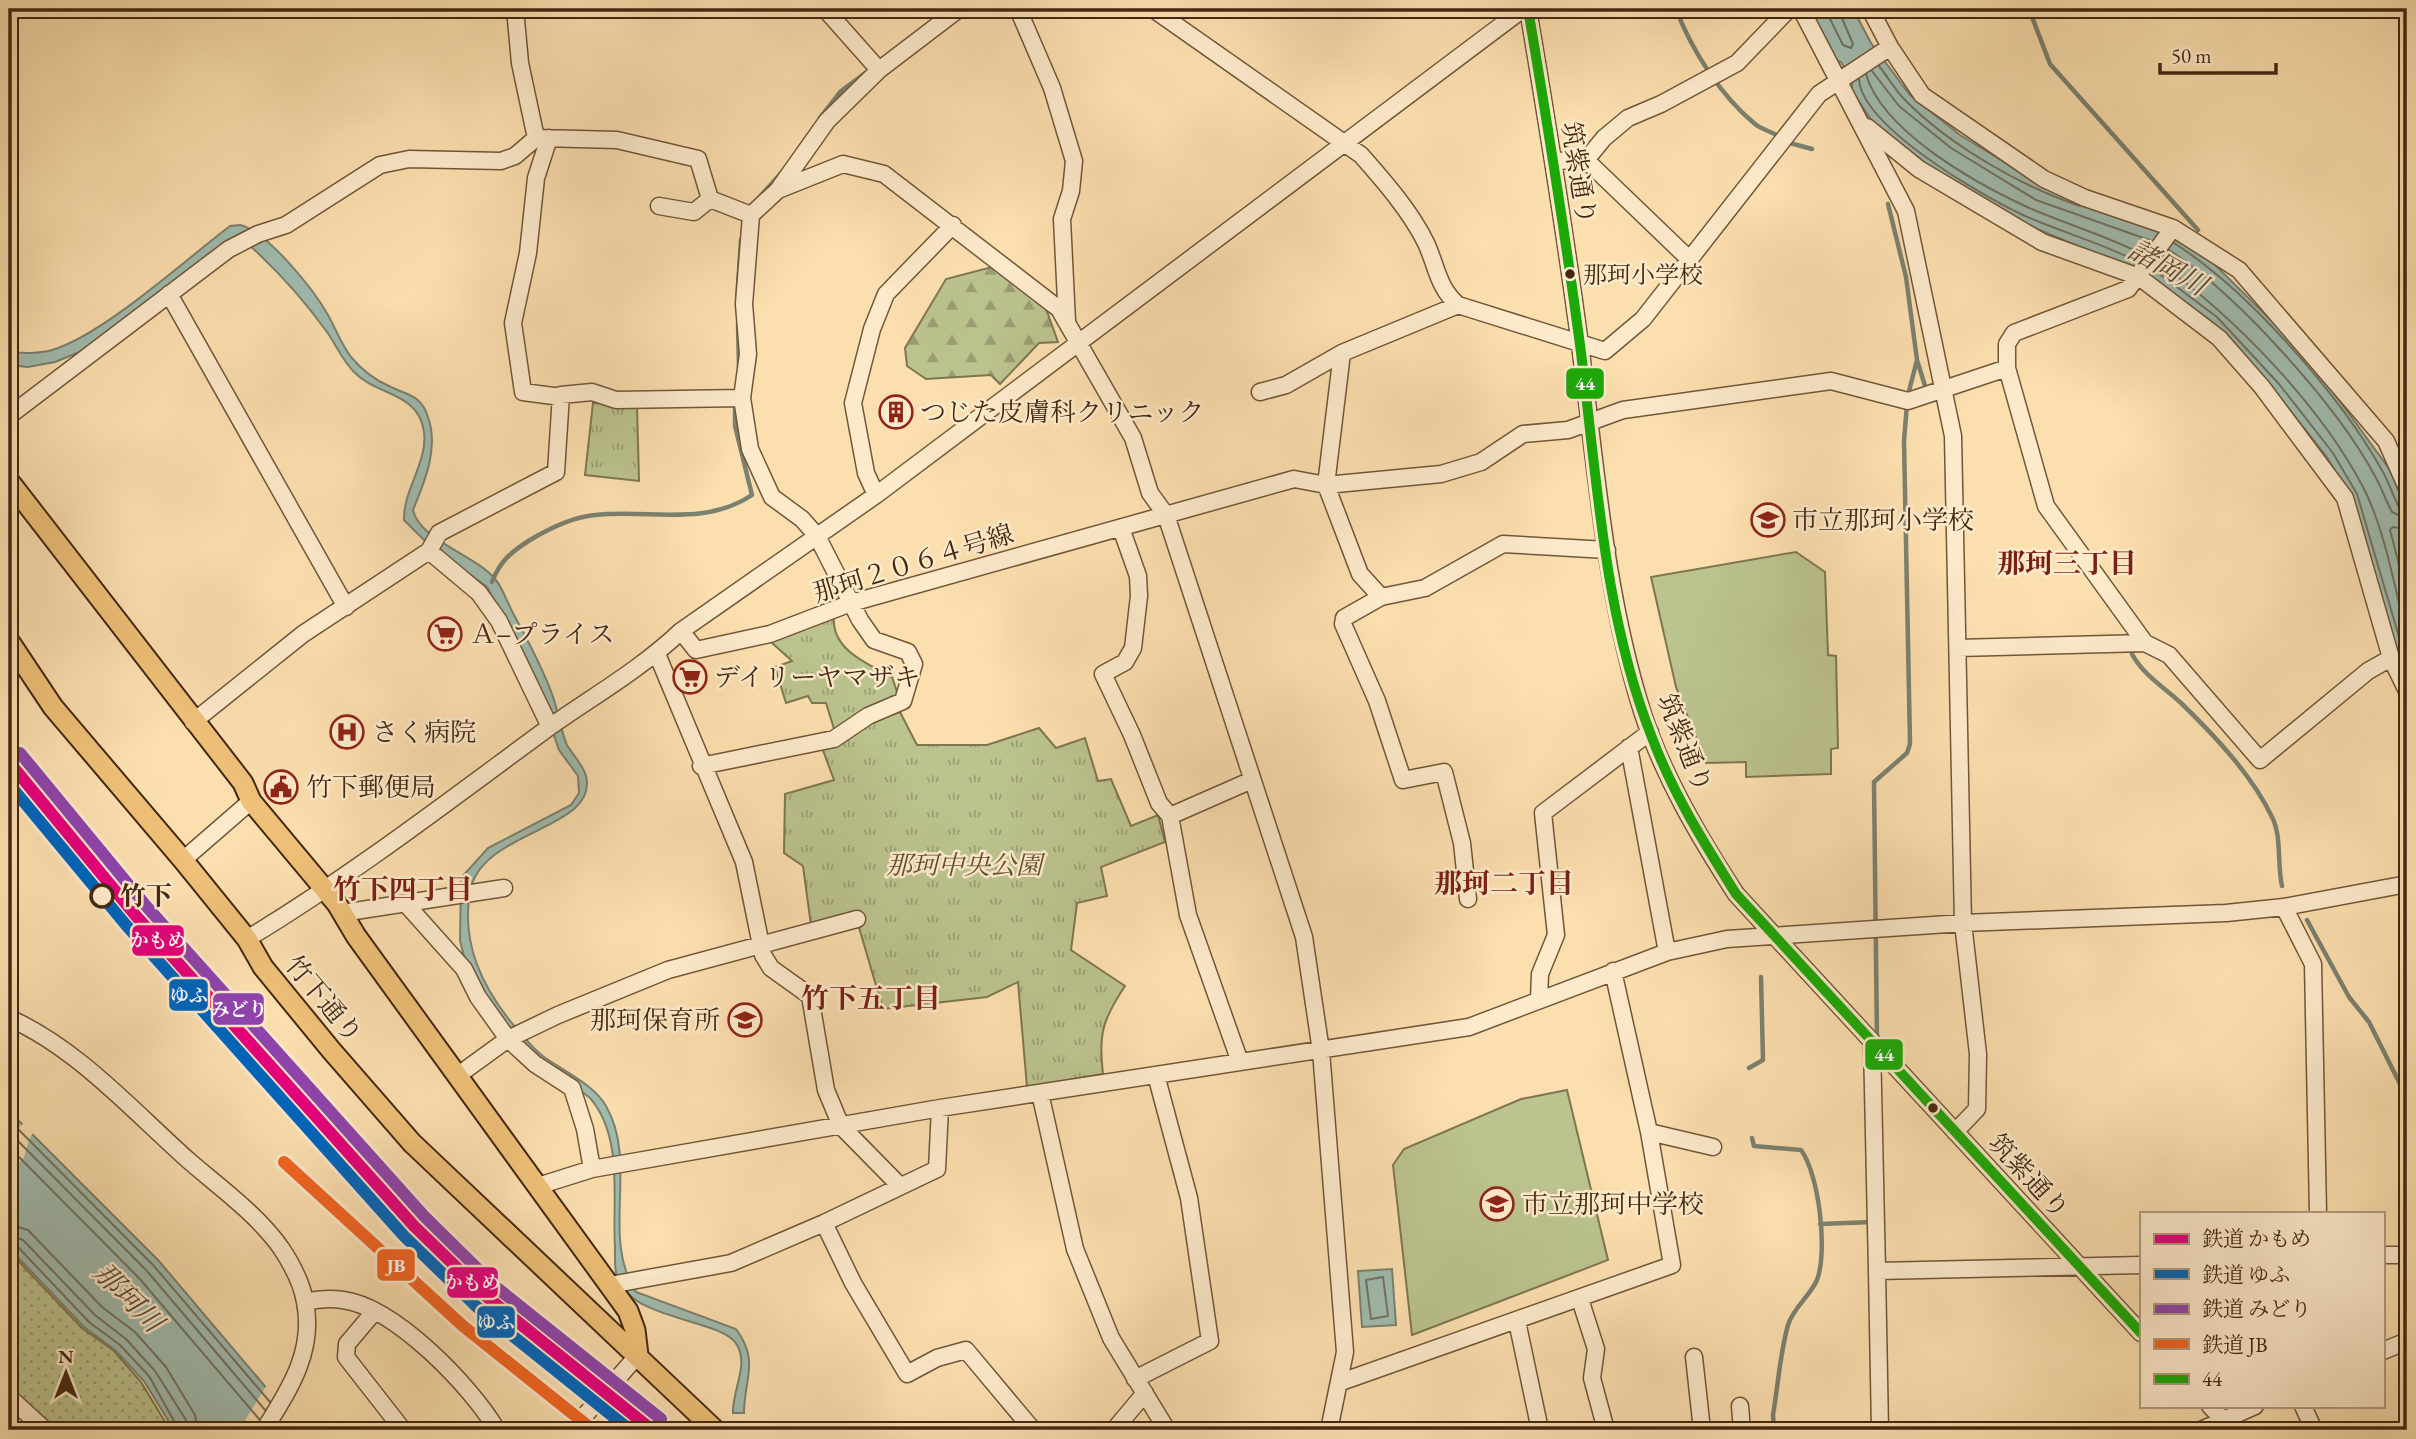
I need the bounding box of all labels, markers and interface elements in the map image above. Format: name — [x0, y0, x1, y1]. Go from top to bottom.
scale bar — [2160, 32, 2276, 76]
text: 50 m — [2171, 42, 2212, 69]
street label: 筑紫通り — [1554, 119, 1604, 227]
water label: 諸岡川 — [2123, 231, 2216, 305]
place label: 那珂小学校 — [1583, 259, 1703, 290]
marker: 那珂小学校 — [1563, 267, 1577, 281]
line badge: 44 — [1565, 367, 1605, 400]
text: 44 — [1575, 371, 1596, 396]
building icon: つじた皮膚科クリニック — [877, 393, 915, 431]
place label: つじた皮膚科クリニック — [920, 395, 1204, 429]
school or university icon: 市立那珂小学校 — [1749, 501, 1787, 539]
place label: 市立那珂小学校 — [1792, 503, 1974, 537]
street label: 那珂２０６４号線 — [809, 516, 1017, 610]
district label: 那珂三丁目 — [1997, 545, 2137, 581]
supermarket icon: Ａ−プライス — [426, 615, 464, 653]
place label: Ａ−プライス — [470, 617, 615, 651]
supermarket icon: デイリーヤマザキ — [671, 658, 709, 696]
place label: デイリーヤマザキ — [714, 660, 920, 694]
street label: 筑紫通り — [1650, 688, 1720, 798]
hospital icon: さく病院 — [328, 713, 366, 751]
place label: さく病院 — [372, 715, 476, 749]
public building icon: 竹下郵便局 — [262, 768, 300, 806]
place label: 竹下郵便局 — [306, 770, 436, 804]
park label: 那珂中央公園 — [886, 848, 1046, 882]
district label: 那珂二丁目 — [1434, 865, 1574, 901]
district label: 竹下四丁目 — [333, 871, 473, 907]
place label: 竹下 — [120, 879, 172, 913]
marker: 竹下 — [90, 884, 114, 908]
line badge: かもめ — [131, 924, 185, 957]
text: かもめ — [129, 928, 187, 953]
street label: 竹下通り — [278, 948, 370, 1050]
line badge: ゆふ — [168, 978, 209, 1012]
district label: 竹下五丁目 — [801, 980, 941, 1016]
text: ゆふ — [170, 983, 208, 1008]
line badge: みどり — [212, 992, 265, 1026]
text: みどり — [210, 997, 268, 1022]
school or university icon: 那珂保育所 — [726, 1001, 764, 1039]
place label: 那珂保育所 — [590, 1003, 720, 1037]
line badge: 44 — [1864, 1038, 1904, 1071]
text: 44 — [1874, 1042, 1895, 1067]
unlabelled marker — [1926, 1101, 1940, 1115]
street label: 筑紫通り — [1981, 1126, 2077, 1226]
school or university icon: 市立那珂中学校 — [1478, 1185, 1516, 1223]
place label: 市立那珂中学校 — [1522, 1187, 1704, 1221]
legend — [2140, 1212, 2384, 1408]
text: 鉄道 かもめ — [2202, 1225, 2311, 1252]
line badge: JB — [376, 1248, 416, 1282]
text: JB — [385, 1253, 406, 1278]
water label: 那珂川 — [87, 1255, 174, 1342]
text: 鉄道 ゆふ — [2202, 1261, 2290, 1288]
line badge: かもめ — [446, 1266, 499, 1299]
text: かもめ — [443, 1270, 501, 1295]
text: 鉄道 みどり — [2202, 1295, 2311, 1322]
line badge: ゆふ — [476, 1305, 516, 1339]
text: ゆふ — [477, 1310, 515, 1335]
text: 鉄道 JB — [2202, 1331, 2268, 1358]
north arrow — [32, 1338, 102, 1408]
text: N — [58, 1344, 74, 1369]
text: 44 — [2202, 1365, 2223, 1392]

